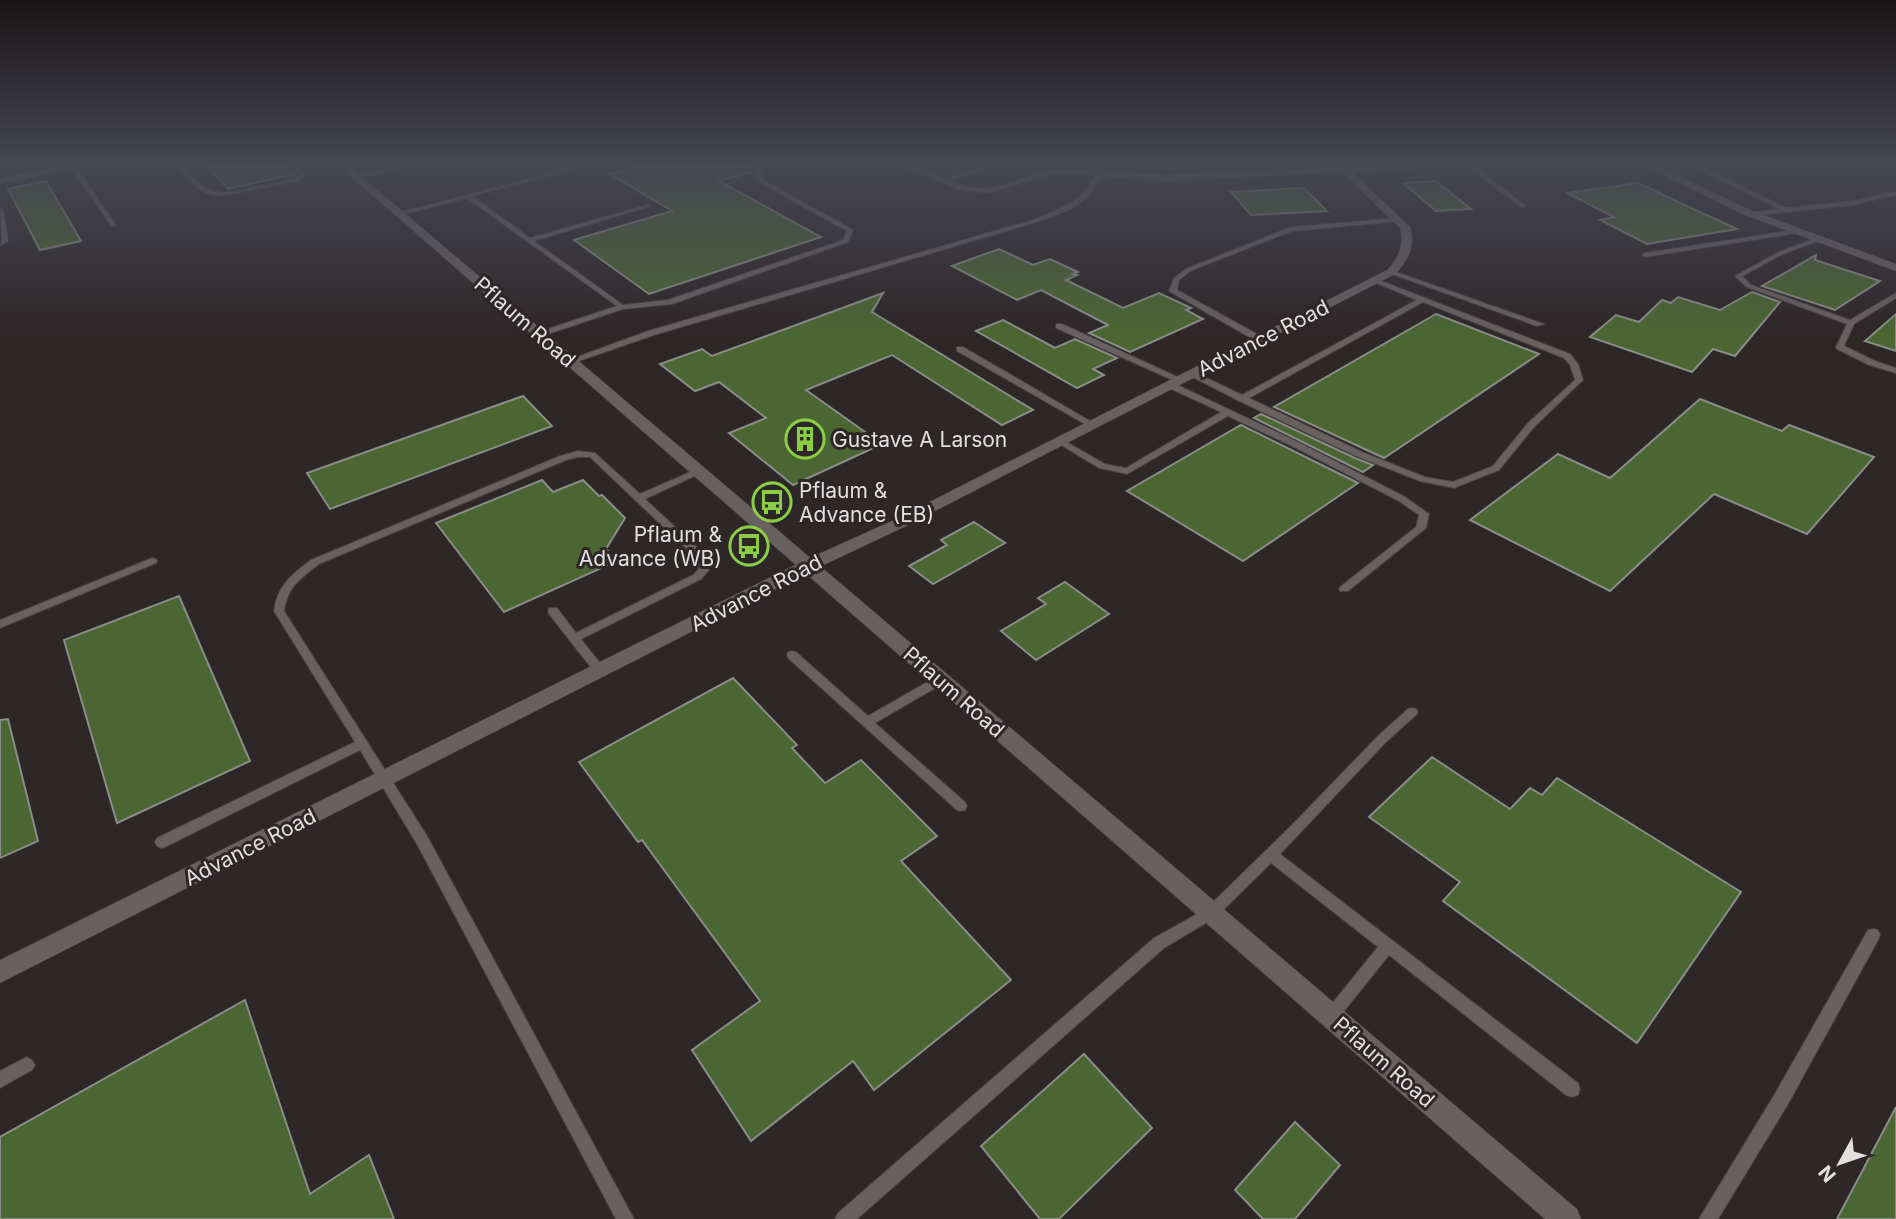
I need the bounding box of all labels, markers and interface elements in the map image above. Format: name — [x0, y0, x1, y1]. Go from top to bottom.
street label: Pflaum Road — [469, 271, 581, 373]
street label: Advance Road — [1193, 294, 1333, 382]
building icon: Gustave A Larson — [784, 418, 826, 460]
place label: Gustave A Larson — [832, 427, 1007, 452]
place label: Pflaum & Advance (EB) — [799, 478, 934, 527]
bus stop icon: Pflaum & Advance (EB) — [751, 481, 793, 523]
place label: Pflaum & Advance (WB) — [579, 522, 722, 571]
bus stop icon: Pflaum & Advance (WB) — [728, 525, 770, 567]
street label: Advance Road — [686, 549, 826, 637]
street label: Pflaum Road — [898, 641, 1010, 743]
street label: Advance Road — [180, 803, 320, 891]
street label: Pflaum Road — [1328, 1011, 1440, 1113]
north arrow — [1805, 1128, 1875, 1198]
text: N — [1814, 1161, 1841, 1187]

